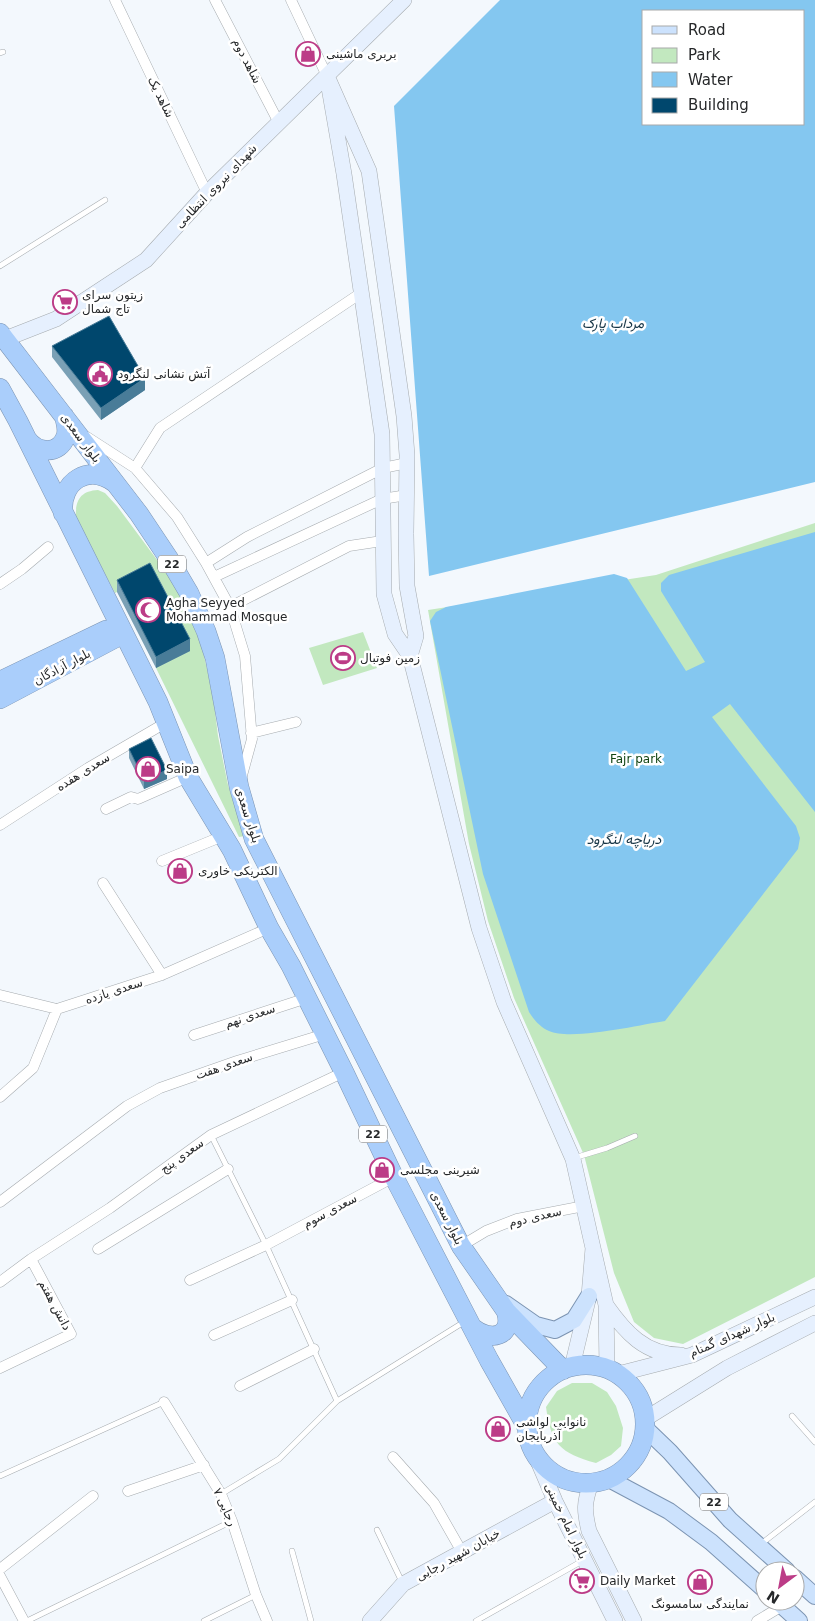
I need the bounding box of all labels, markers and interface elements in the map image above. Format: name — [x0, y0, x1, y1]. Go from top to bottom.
legend — [642, 10, 805, 125]
text: Road — [688, 21, 726, 39]
street label: شاهد دوم — [229, 36, 264, 86]
shop icon: بربری ماشینی — [295, 41, 321, 67]
text: Park — [688, 46, 721, 64]
place label: بربری ماشینی — [326, 47, 397, 62]
text: Water — [688, 71, 733, 89]
street label: شاهد یک — [145, 74, 177, 120]
text: Building — [688, 96, 749, 114]
street label: شهدای نیروی انتظامی — [172, 141, 260, 232]
place label: زیتون سرای تاج شمال — [82, 288, 143, 316]
supermarket icon: زیتون سرای تاج شمال — [52, 289, 78, 315]
water label: مرداب پارک — [582, 315, 645, 333]
public building icon: آتش نشانی لنگرود — [87, 361, 113, 387]
place label: آتش نشانی لنگرود — [118, 366, 211, 382]
street label: بلوار سعدی — [57, 411, 104, 466]
road number: 22 — [158, 556, 186, 572]
place label: Agha Seyyed Mohammad Mosque — [166, 596, 287, 624]
mosque icon: Agha Seyyed Mohammad Mosque — [135, 597, 161, 623]
street label: بلوار آزادگان — [31, 645, 93, 689]
sports icon: زمین فوتبال — [330, 645, 356, 671]
place label: زمین فوتبال — [360, 651, 420, 666]
street label: سعدی هفده — [54, 750, 112, 794]
park label: Fajr park — [610, 752, 662, 766]
shop icon: Saipa — [135, 756, 161, 782]
place label: Saipa — [166, 762, 199, 776]
street label: بلوار سعدی — [231, 785, 264, 845]
water label: دریاچه لنگرود — [587, 831, 662, 849]
shop icon: الکتریکی خاوری — [167, 858, 193, 884]
place label: الکتریکی خاوری — [198, 864, 278, 879]
street label: سعدی یازده — [83, 975, 145, 1008]
street label: سعدی نهم — [223, 1001, 277, 1031]
street label: سعدی هفت — [194, 1050, 254, 1082]
road number: 22 — [359, 1126, 387, 1142]
street label: سعدی پنج — [158, 1136, 206, 1176]
shop icon: شیرینی مجلسی — [369, 1157, 395, 1183]
place label: شیرینی مجلسی — [400, 1163, 480, 1178]
street label: بلوار سعدی — [427, 1189, 466, 1247]
street label: سعدی سوم — [301, 1191, 360, 1232]
street label: سعدی دوم — [507, 1204, 563, 1231]
street label: دانش هفتم — [35, 1277, 74, 1333]
street label: بلوار شهدای گمنام — [687, 1310, 777, 1361]
place label: نانوایی لواشی آذربایجان — [516, 1415, 586, 1444]
shop icon: نانوایی لواشی آذربایجان — [485, 1416, 511, 1442]
street label: بلوار امام خمینی — [541, 1481, 590, 1562]
street label: رجایی ۷ — [209, 1486, 240, 1529]
road number: 22 — [700, 1494, 728, 1510]
street label: خیابان شهید رجایی — [414, 1526, 503, 1585]
north arrow — [755, 1561, 805, 1611]
supermarket icon: Daily Market — [569, 1568, 595, 1594]
shop icon: نمایندگی سامسونگ — [687, 1569, 713, 1595]
place label: Daily Market — [600, 1574, 676, 1588]
text: N — [764, 1587, 782, 1607]
place label: نمایندگی سامسونگ — [651, 1597, 749, 1612]

